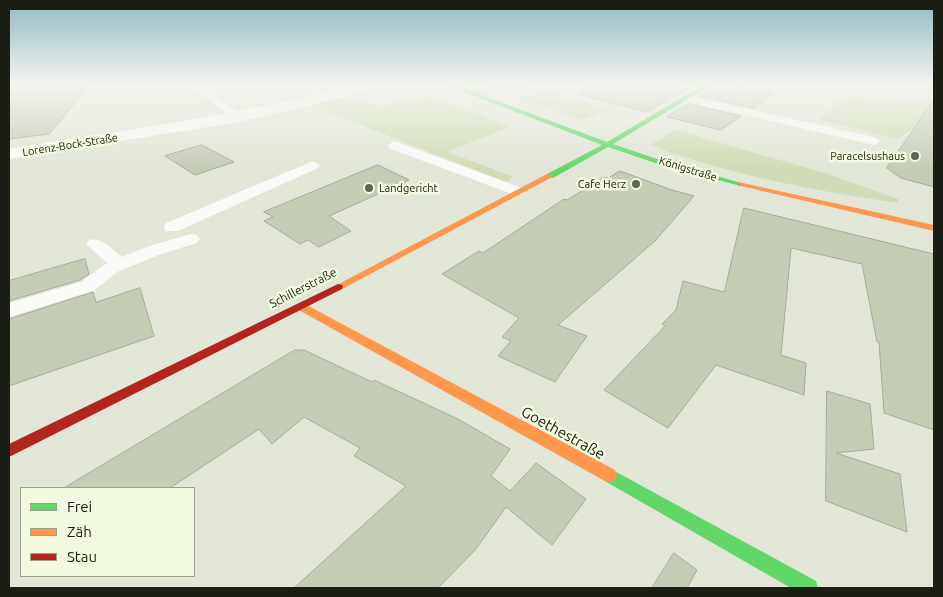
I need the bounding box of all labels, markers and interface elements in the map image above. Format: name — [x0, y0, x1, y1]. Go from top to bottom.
street label: Lorenz-Bock-Straße — [21, 131, 119, 159]
place label: Paracelsushaus — [830, 149, 905, 163]
marker: Paracelsushaus — [909, 150, 921, 162]
street label: Königstraße — [657, 154, 719, 184]
place label: Cafe Herz — [578, 177, 626, 191]
marker: Cafe Herz — [630, 178, 642, 190]
place label: Landgericht — [379, 181, 438, 195]
marker: Landgericht — [363, 182, 375, 194]
street label: Schillerstraße — [267, 265, 339, 311]
street label: Goethestraße — [518, 403, 608, 463]
legend — [20, 487, 195, 577]
text: Frei — [67, 498, 92, 515]
text: Zäh — [67, 523, 92, 540]
text: Stau — [67, 548, 97, 565]

